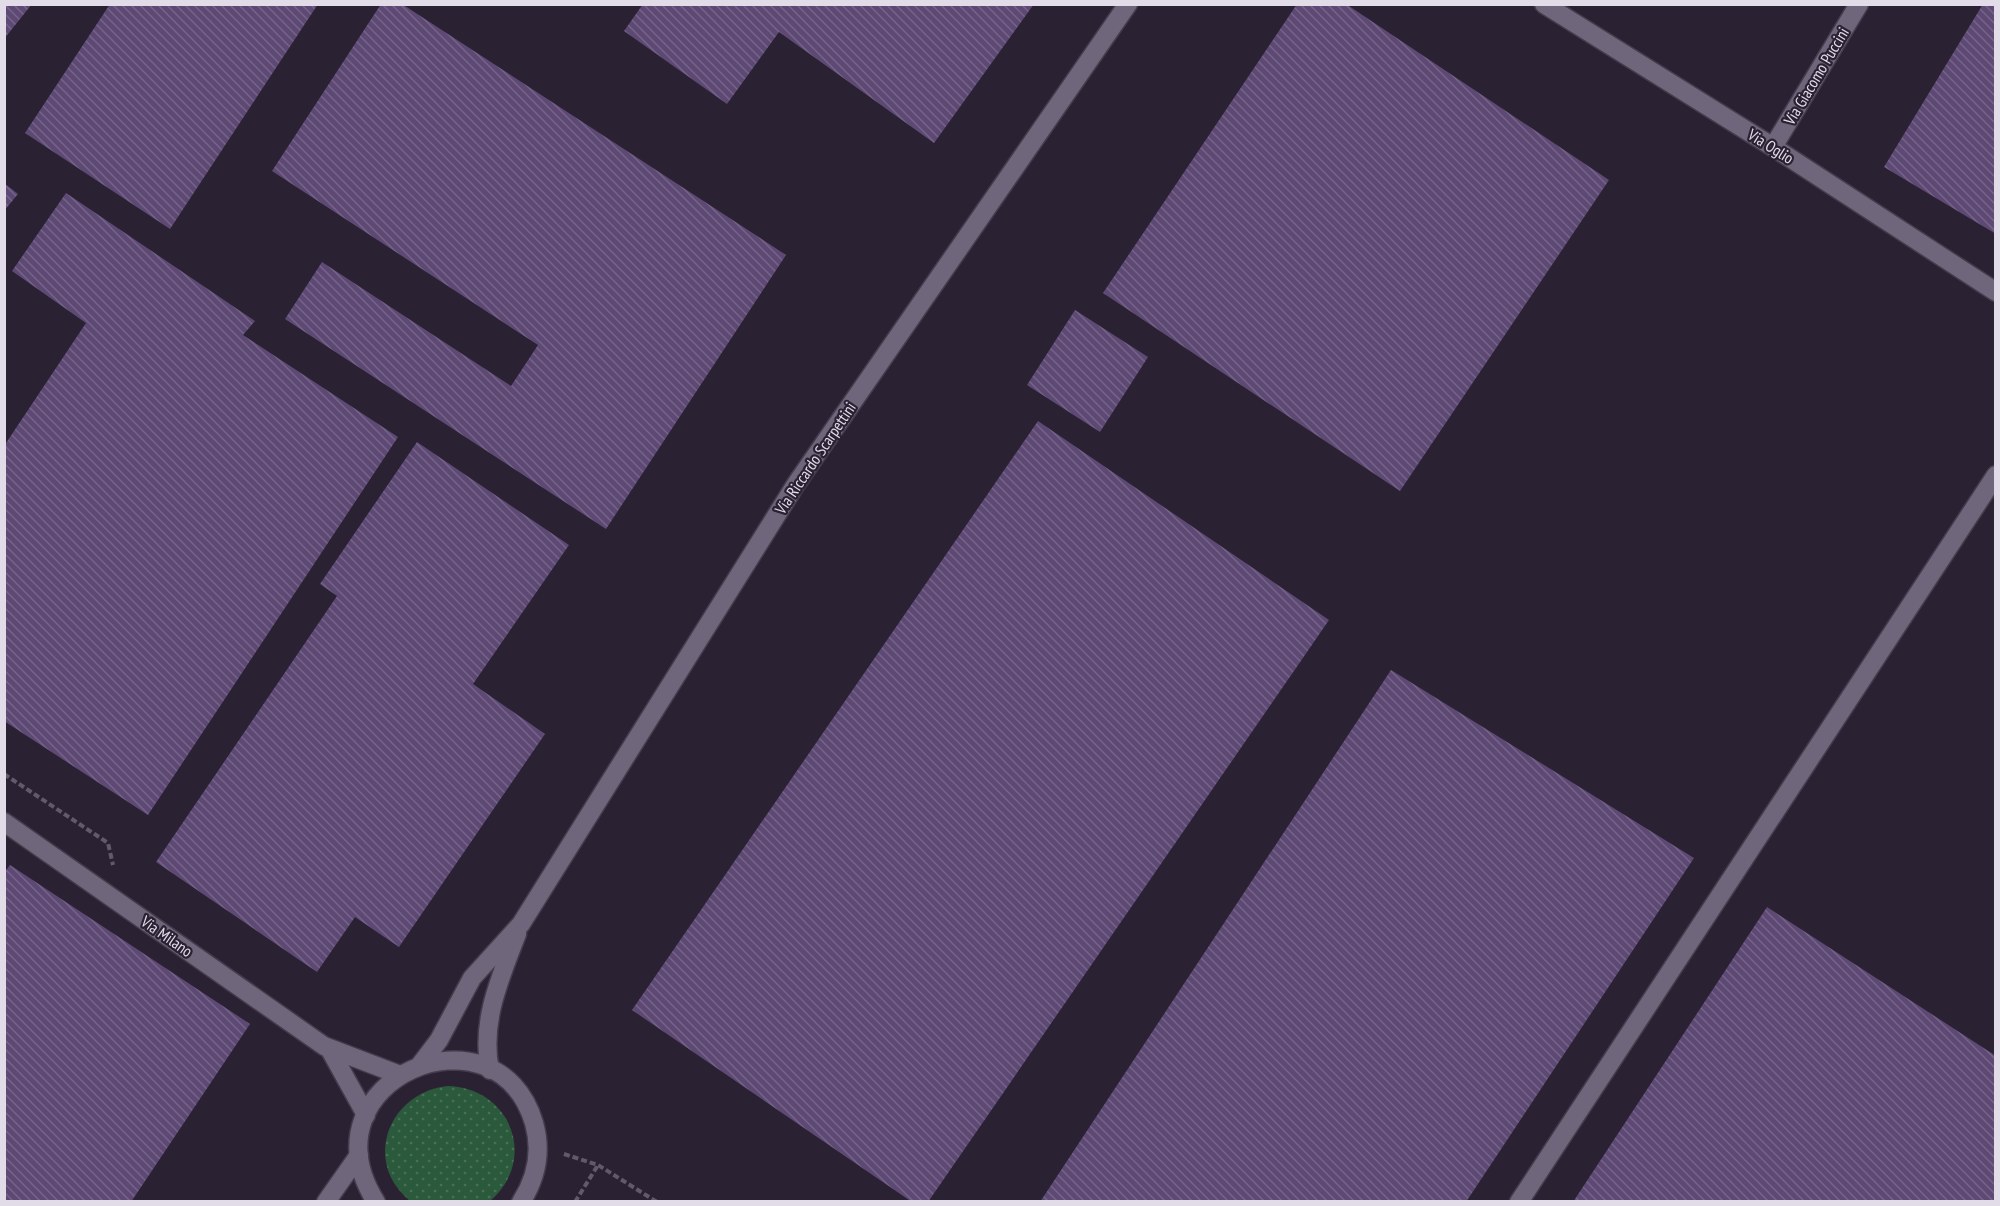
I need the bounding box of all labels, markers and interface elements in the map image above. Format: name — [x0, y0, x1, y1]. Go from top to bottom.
street label: Via Giacomo Puccini — [1779, 24, 1853, 129]
street label: Via Oglio — [1743, 124, 1798, 168]
street label: Via Riccardo Scarpettini — [770, 398, 860, 519]
street label: Via Milano — [137, 910, 197, 961]

